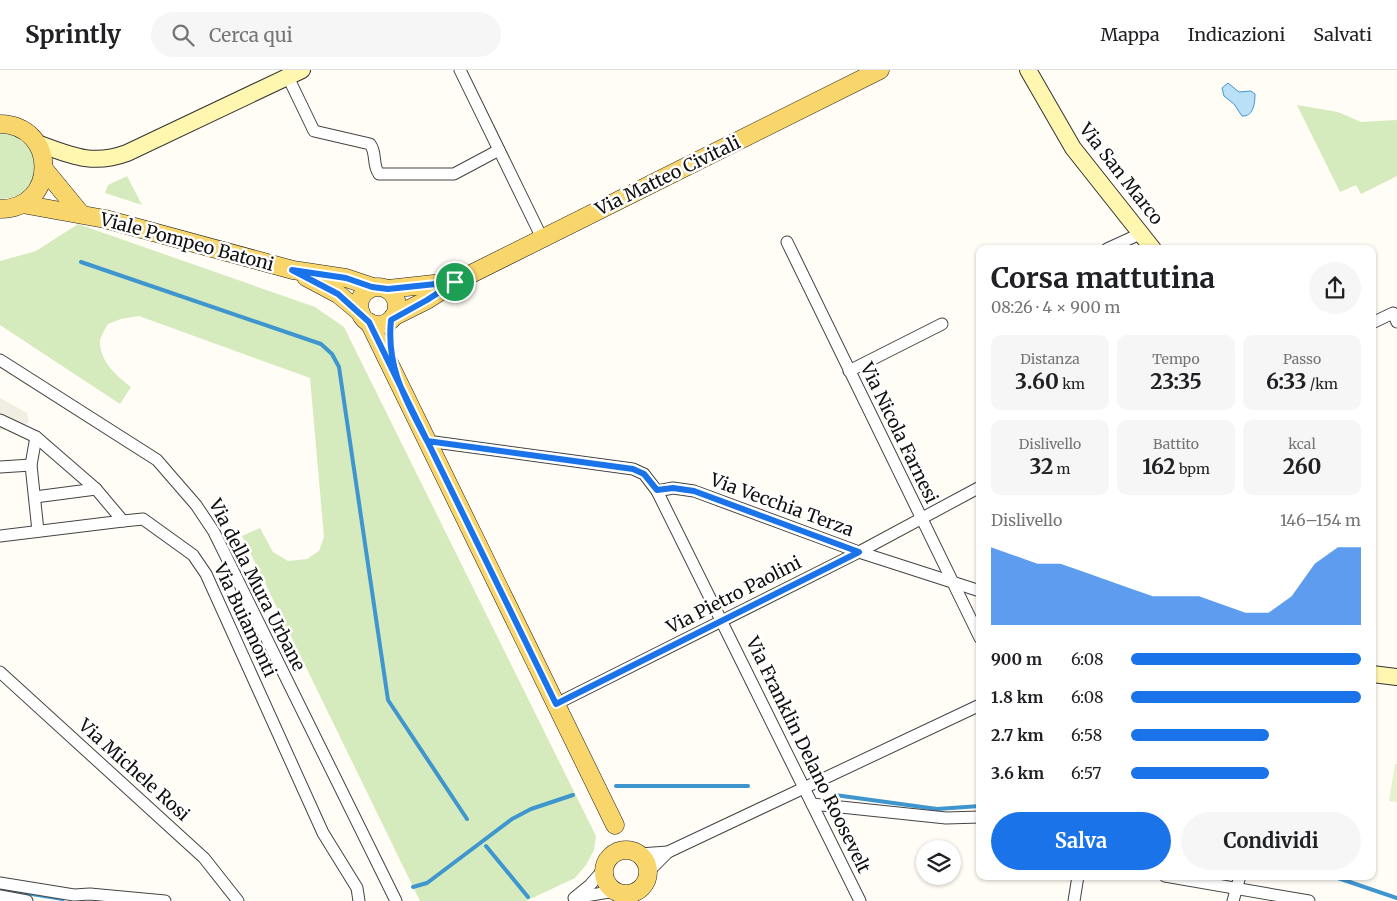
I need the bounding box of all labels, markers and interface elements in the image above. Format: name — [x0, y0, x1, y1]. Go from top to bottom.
search box — [151, 12, 501, 57]
text: Sprintly — [25, 19, 121, 50]
icon: search — [169, 21, 197, 49]
text: Cerca qui — [209, 23, 293, 47]
text: Mappa — [1100, 23, 1160, 46]
text: Indicazioni — [1188, 23, 1285, 46]
text: Salvati — [1313, 23, 1372, 46]
street label: Via San Marco — [1074, 117, 1168, 229]
street label: Via Matteo Civitali — [591, 130, 744, 221]
street label: Viale Pompeo Batoni — [97, 207, 277, 276]
text: Corsa mattutina — [991, 260, 1215, 296]
pin — [434, 261, 476, 303]
button: share — [1309, 262, 1361, 314]
icon: arrive — [441, 268, 469, 296]
text: 08:26 · 4 × 900 m — [991, 297, 1120, 317]
text: Distanza — [1020, 350, 1080, 368]
text: Tempo — [1152, 350, 1200, 368]
text: Passo — [1283, 350, 1321, 368]
street label: Via Nicola Farnesi — [855, 358, 944, 507]
text: 3.60 — [1015, 368, 1059, 395]
text: 23:35 — [1150, 368, 1202, 395]
text: 6:33 — [1266, 368, 1306, 395]
text: km — [1059, 375, 1085, 393]
text: /km — [1306, 375, 1338, 393]
text: Dislivello — [1019, 435, 1081, 453]
text: Battito — [1153, 435, 1199, 453]
text: kcal — [1288, 435, 1316, 453]
text: 32 — [1029, 453, 1053, 480]
text: 162 — [1142, 453, 1176, 480]
text: 260 — [1283, 453, 1321, 480]
text: m — [1053, 460, 1071, 478]
text: bpm — [1176, 460, 1210, 478]
street label: Via Vecchia Terza — [706, 468, 857, 541]
street label: Via della Mura Urbane — [204, 494, 311, 675]
text: Dislivello — [991, 510, 1062, 530]
text: 146–154 m — [1280, 510, 1361, 530]
street label: Via Pietro Paolini — [662, 551, 805, 639]
street label: Via Buiamonti — [209, 558, 282, 681]
street label: Via Franklin Delano Roosevelt — [741, 632, 876, 877]
text: 900 m — [991, 649, 1042, 669]
text: 6:08 — [1071, 649, 1104, 669]
text: 1.8 km — [991, 687, 1043, 707]
text: 6:08 — [1071, 687, 1104, 707]
street label: Via Michele Rosi — [73, 713, 195, 826]
text: 2.7 km — [991, 725, 1044, 745]
text: 6:58 — [1071, 725, 1102, 745]
text: 3.6 km — [991, 763, 1044, 783]
text: 6:57 — [1071, 763, 1101, 783]
button: Salva — [991, 812, 1171, 870]
button: Condividi — [1181, 812, 1361, 870]
map controls — [916, 840, 961, 885]
button: layers — [916, 840, 961, 885]

